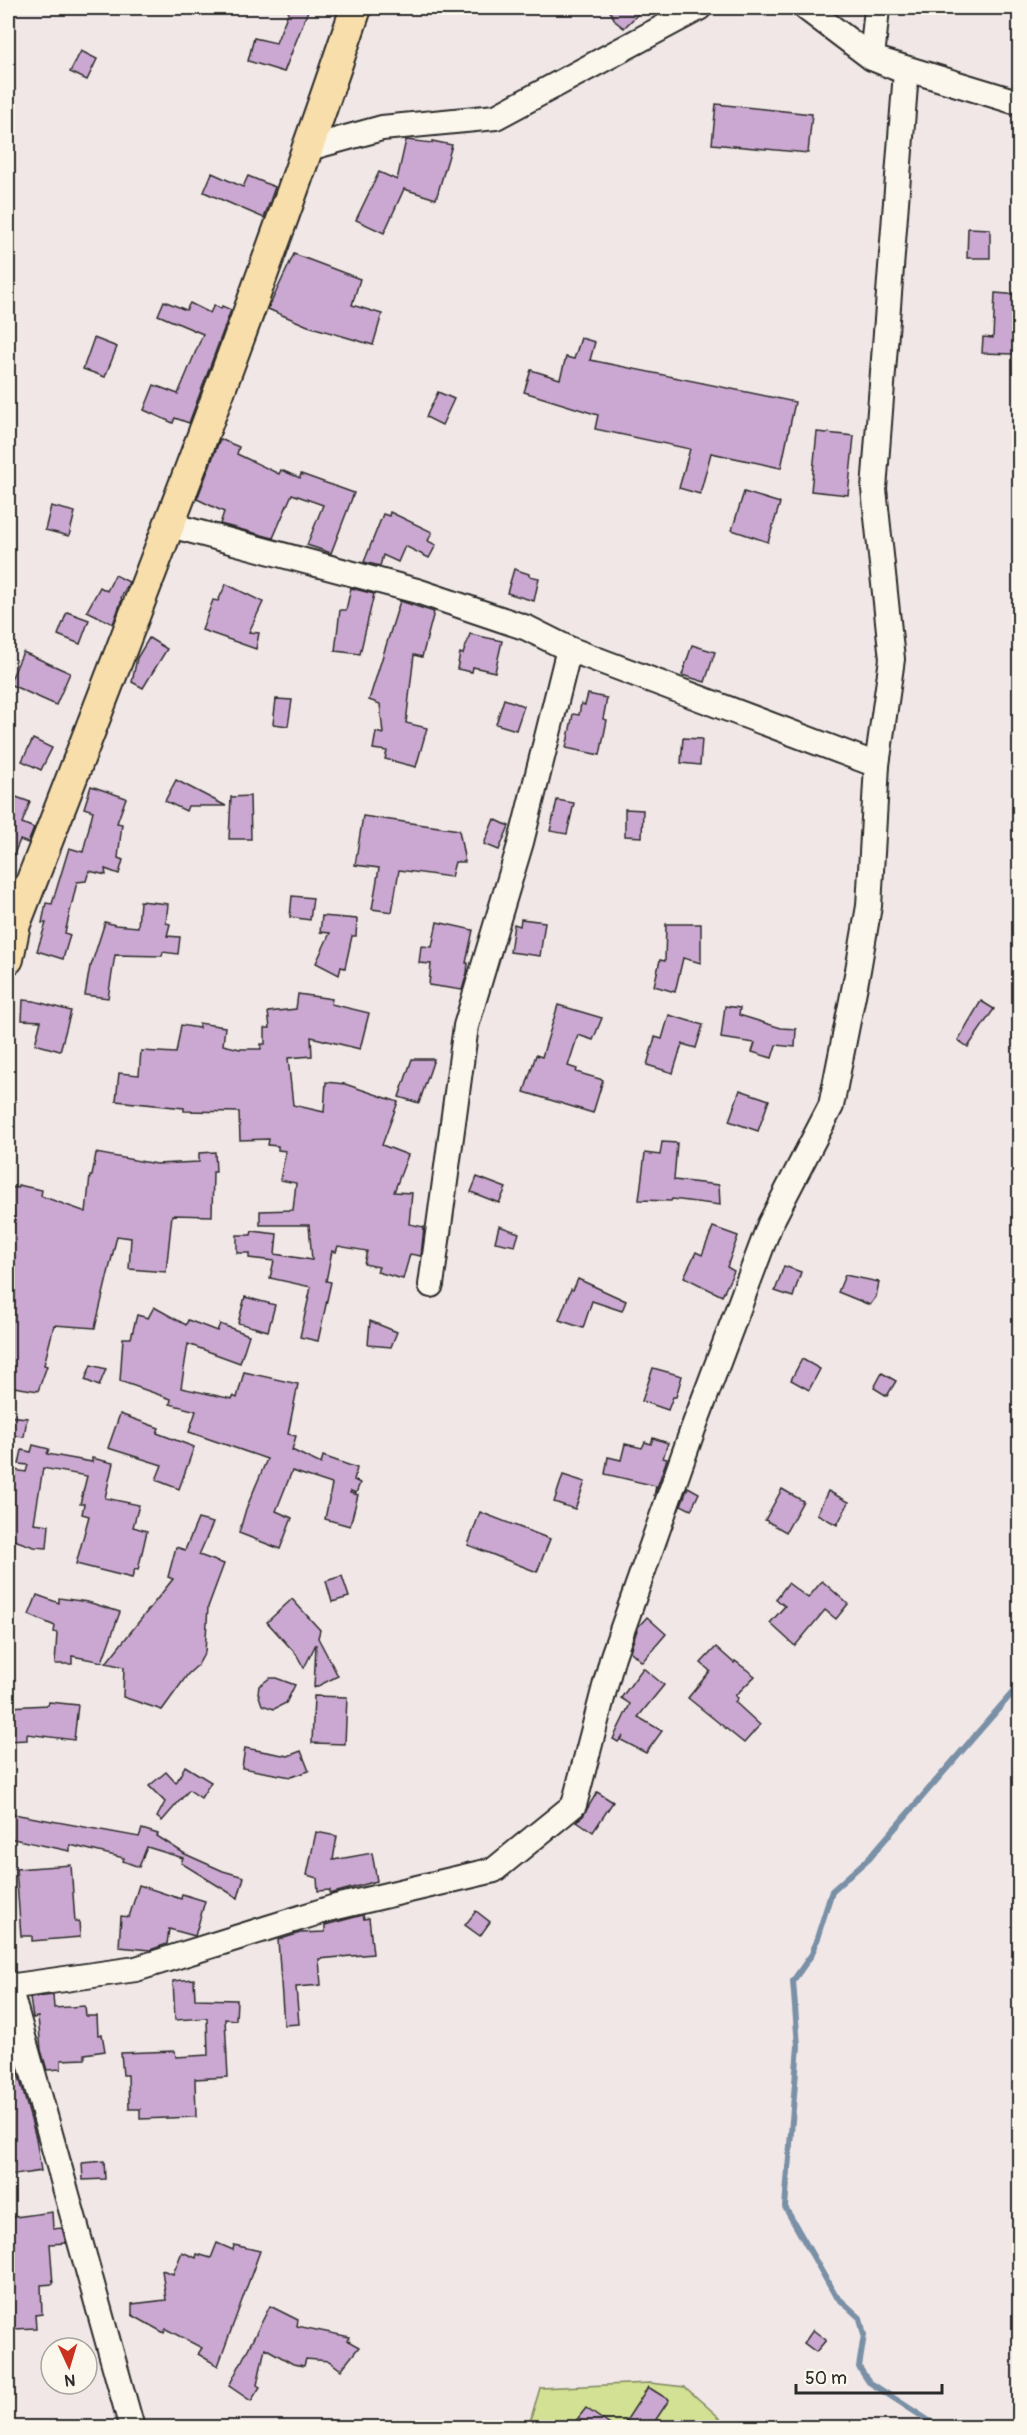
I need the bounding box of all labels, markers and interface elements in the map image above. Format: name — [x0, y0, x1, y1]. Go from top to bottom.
north arrow — [39, 2336, 99, 2396]
scale bar — [796, 2357, 942, 2395]
text: 50 m — [805, 2367, 847, 2390]
text: N — [64, 2370, 76, 2390]

